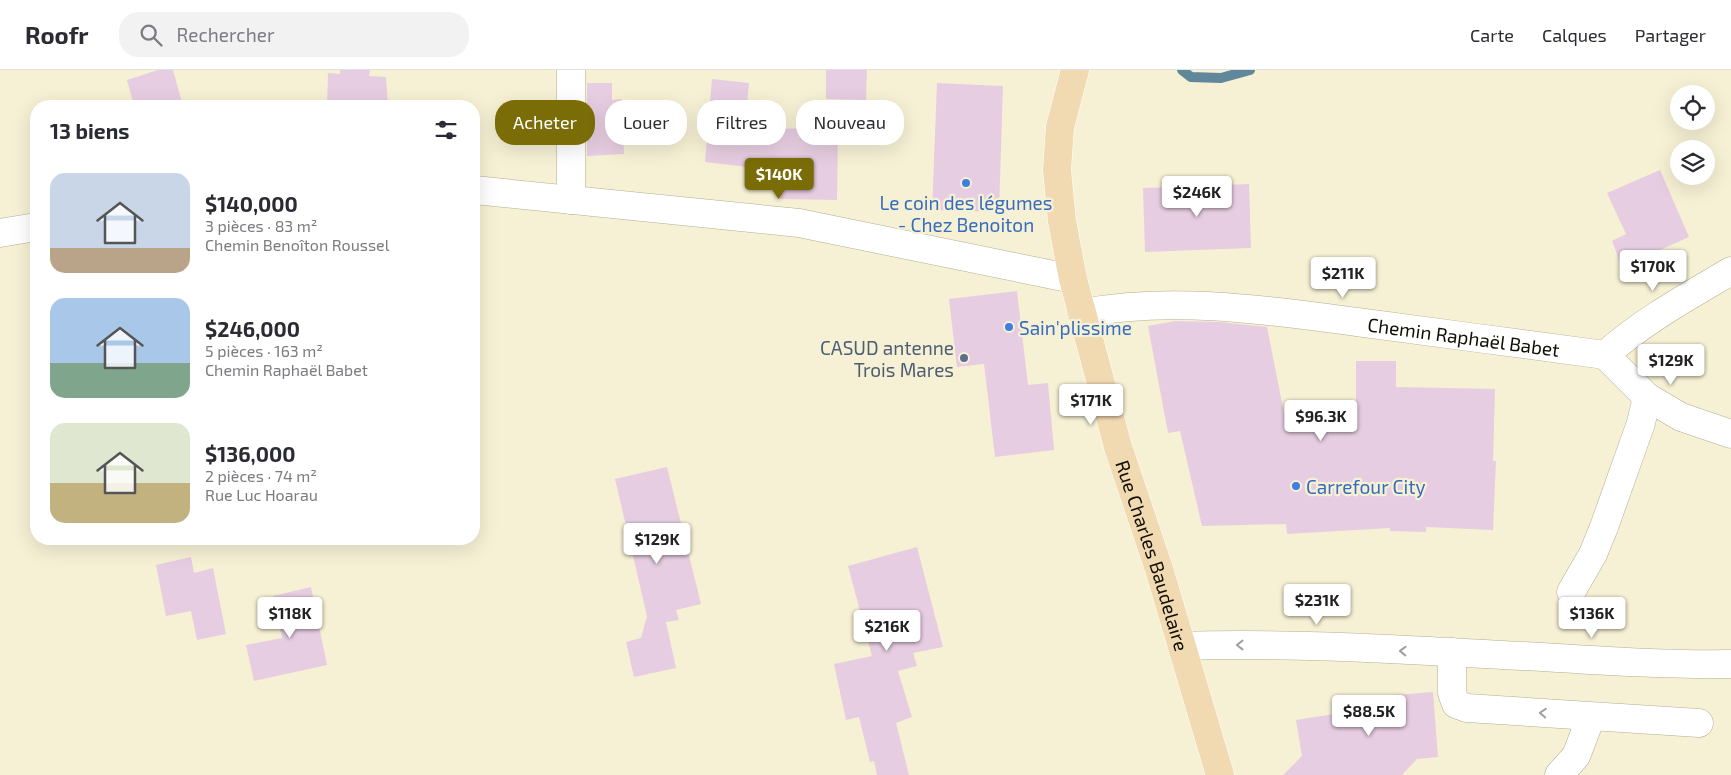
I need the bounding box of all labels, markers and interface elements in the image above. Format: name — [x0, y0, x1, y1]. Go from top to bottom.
search box — [119, 12, 469, 57]
text: Roofr — [25, 20, 89, 49]
icon: search — [137, 21, 165, 49]
text: Rechercher — [177, 23, 275, 46]
text: Carte — [1470, 24, 1514, 46]
text: Calques — [1542, 24, 1607, 46]
text: Partager — [1635, 24, 1706, 46]
map controls — [1670, 85, 1715, 185]
button: locate — [1670, 85, 1715, 130]
chip: Acheter — [495, 100, 595, 145]
chip: Louer — [605, 100, 687, 145]
chip: Filtres — [697, 100, 786, 145]
chip: Nouveau — [796, 100, 904, 145]
icon: filters — [432, 116, 460, 144]
text: 13 biens — [50, 118, 129, 143]
button: layers — [1670, 140, 1715, 185]
pin: $140K — [744, 158, 814, 200]
text: $140K — [756, 164, 802, 183]
pin: $246K — [1162, 176, 1232, 218]
marker: Le coin des légumes - Chez Benoiton — [960, 177, 972, 189]
text: $246K — [1173, 182, 1221, 201]
text: $140,000 — [205, 191, 298, 216]
place label: Le coin des légumes - Chez Benoiton — [880, 191, 1052, 236]
icon: home — [90, 193, 150, 253]
text: 3 pièces · 83 m² — [205, 216, 317, 235]
text: Chemin Benoîton Roussel — [205, 235, 389, 254]
pin: $170K — [1618, 250, 1688, 292]
pin: $211K — [1308, 256, 1378, 299]
text: $170K — [1631, 256, 1675, 275]
text: $211K — [1322, 263, 1364, 282]
street label: Chemin Raphaël Babet — [1366, 312, 1561, 360]
text: $246,000 — [205, 316, 300, 341]
place label: Sain'plissime — [1019, 316, 1132, 339]
icon: home — [90, 318, 150, 378]
marker: Sain'plissime — [1003, 321, 1015, 333]
place label: CASUD antenne Trois Mares — [820, 336, 954, 381]
text: 5 pièces · 163 m² — [205, 341, 323, 360]
pin: $129K — [1636, 344, 1706, 386]
text: $129K — [1648, 350, 1694, 369]
marker: CASUD antenne Trois Mares — [958, 352, 970, 364]
text: Chemin Raphaël Babet — [205, 360, 368, 379]
pin: $171K — [1056, 384, 1126, 426]
text: $171K — [1070, 390, 1112, 409]
pin: $96.3K — [1280, 400, 1362, 442]
text: $96.3K — [1295, 406, 1347, 425]
text: $136,000 — [205, 441, 295, 466]
icon: home — [90, 443, 150, 503]
street label: Rue Charles Baudelaire — [1112, 457, 1194, 653]
text: 2 pièces · 74 m² — [205, 466, 317, 485]
place label: Carrefour City — [1306, 475, 1425, 498]
marker: Carrefour City — [1290, 480, 1302, 492]
text: Rue Luc Hoarau — [205, 485, 318, 504]
pin: $129K — [622, 522, 692, 565]
text: $129K — [634, 529, 680, 548]
pin: $231K — [1282, 584, 1352, 626]
text: $231K — [1295, 590, 1339, 609]
pin: $118K — [255, 596, 325, 639]
pin: $136K — [1557, 596, 1627, 639]
text: $118K — [268, 603, 312, 622]
text: $136K — [1570, 603, 1614, 622]
pin: $216K — [852, 610, 922, 652]
text: $216K — [864, 616, 910, 635]
one-way arrow — [1236, 640, 1244, 650]
one-way arrow — [1399, 645, 1407, 656]
pin: $88.5K — [1328, 694, 1410, 737]
text: $88.5K — [1343, 701, 1395, 720]
one-way arrow — [1539, 708, 1547, 719]

